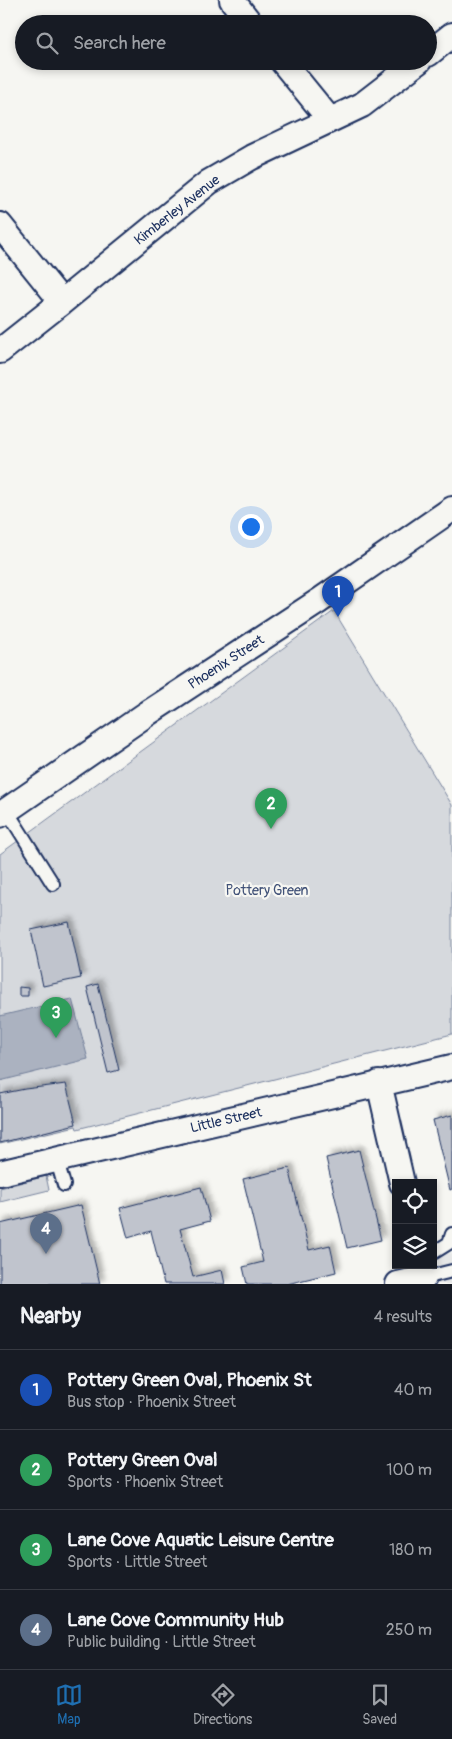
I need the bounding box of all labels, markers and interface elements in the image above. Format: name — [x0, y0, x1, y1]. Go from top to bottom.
search box — [15, 15, 437, 70]
icon: search — [33, 29, 61, 57]
text: Search here — [73, 31, 166, 55]
street label: Kimberley Avenue — [131, 171, 223, 249]
your location — [238, 514, 264, 540]
pin: 1 — [322, 576, 354, 617]
street label: Phoenix Street — [185, 631, 267, 693]
pin: 2 — [255, 788, 287, 829]
park label: Pottery Green — [226, 882, 309, 899]
pin: 3 — [40, 997, 72, 1038]
street label: Little Street — [189, 1103, 264, 1136]
map controls — [392, 1179, 437, 1269]
button: locate — [392, 1179, 437, 1224]
pin: 4 — [30, 1213, 62, 1254]
button: layers — [392, 1224, 437, 1269]
text: Nearby — [20, 1303, 81, 1330]
text: 4 results — [374, 1307, 432, 1327]
text: Pottery Green Oval, Phoenix St — [67, 1368, 312, 1392]
text: 1 — [33, 1380, 39, 1400]
text: 40 m — [394, 1380, 432, 1400]
text: Bus stop · Phoenix Street — [67, 1392, 236, 1412]
text: Pottery Green Oval — [67, 1448, 218, 1472]
text: 2 — [32, 1460, 40, 1480]
text: 100 m — [386, 1460, 432, 1480]
text: Sports · Phoenix Street — [67, 1472, 223, 1492]
text: Lane Cove Aquatic Leisure Centre — [67, 1528, 334, 1552]
text: 3 — [32, 1540, 40, 1560]
text: 180 m — [389, 1540, 432, 1560]
text: Sports · Little Street — [67, 1552, 207, 1572]
text: Lane Cove Community Hub — [67, 1608, 284, 1632]
text: 4 — [31, 1620, 41, 1640]
text: 250 m — [386, 1620, 432, 1640]
text: Public building · Little Street — [67, 1632, 256, 1652]
tab: Map — [55, 1681, 83, 1728]
tab: Directions — [193, 1681, 252, 1728]
tab: Saved — [362, 1681, 397, 1728]

